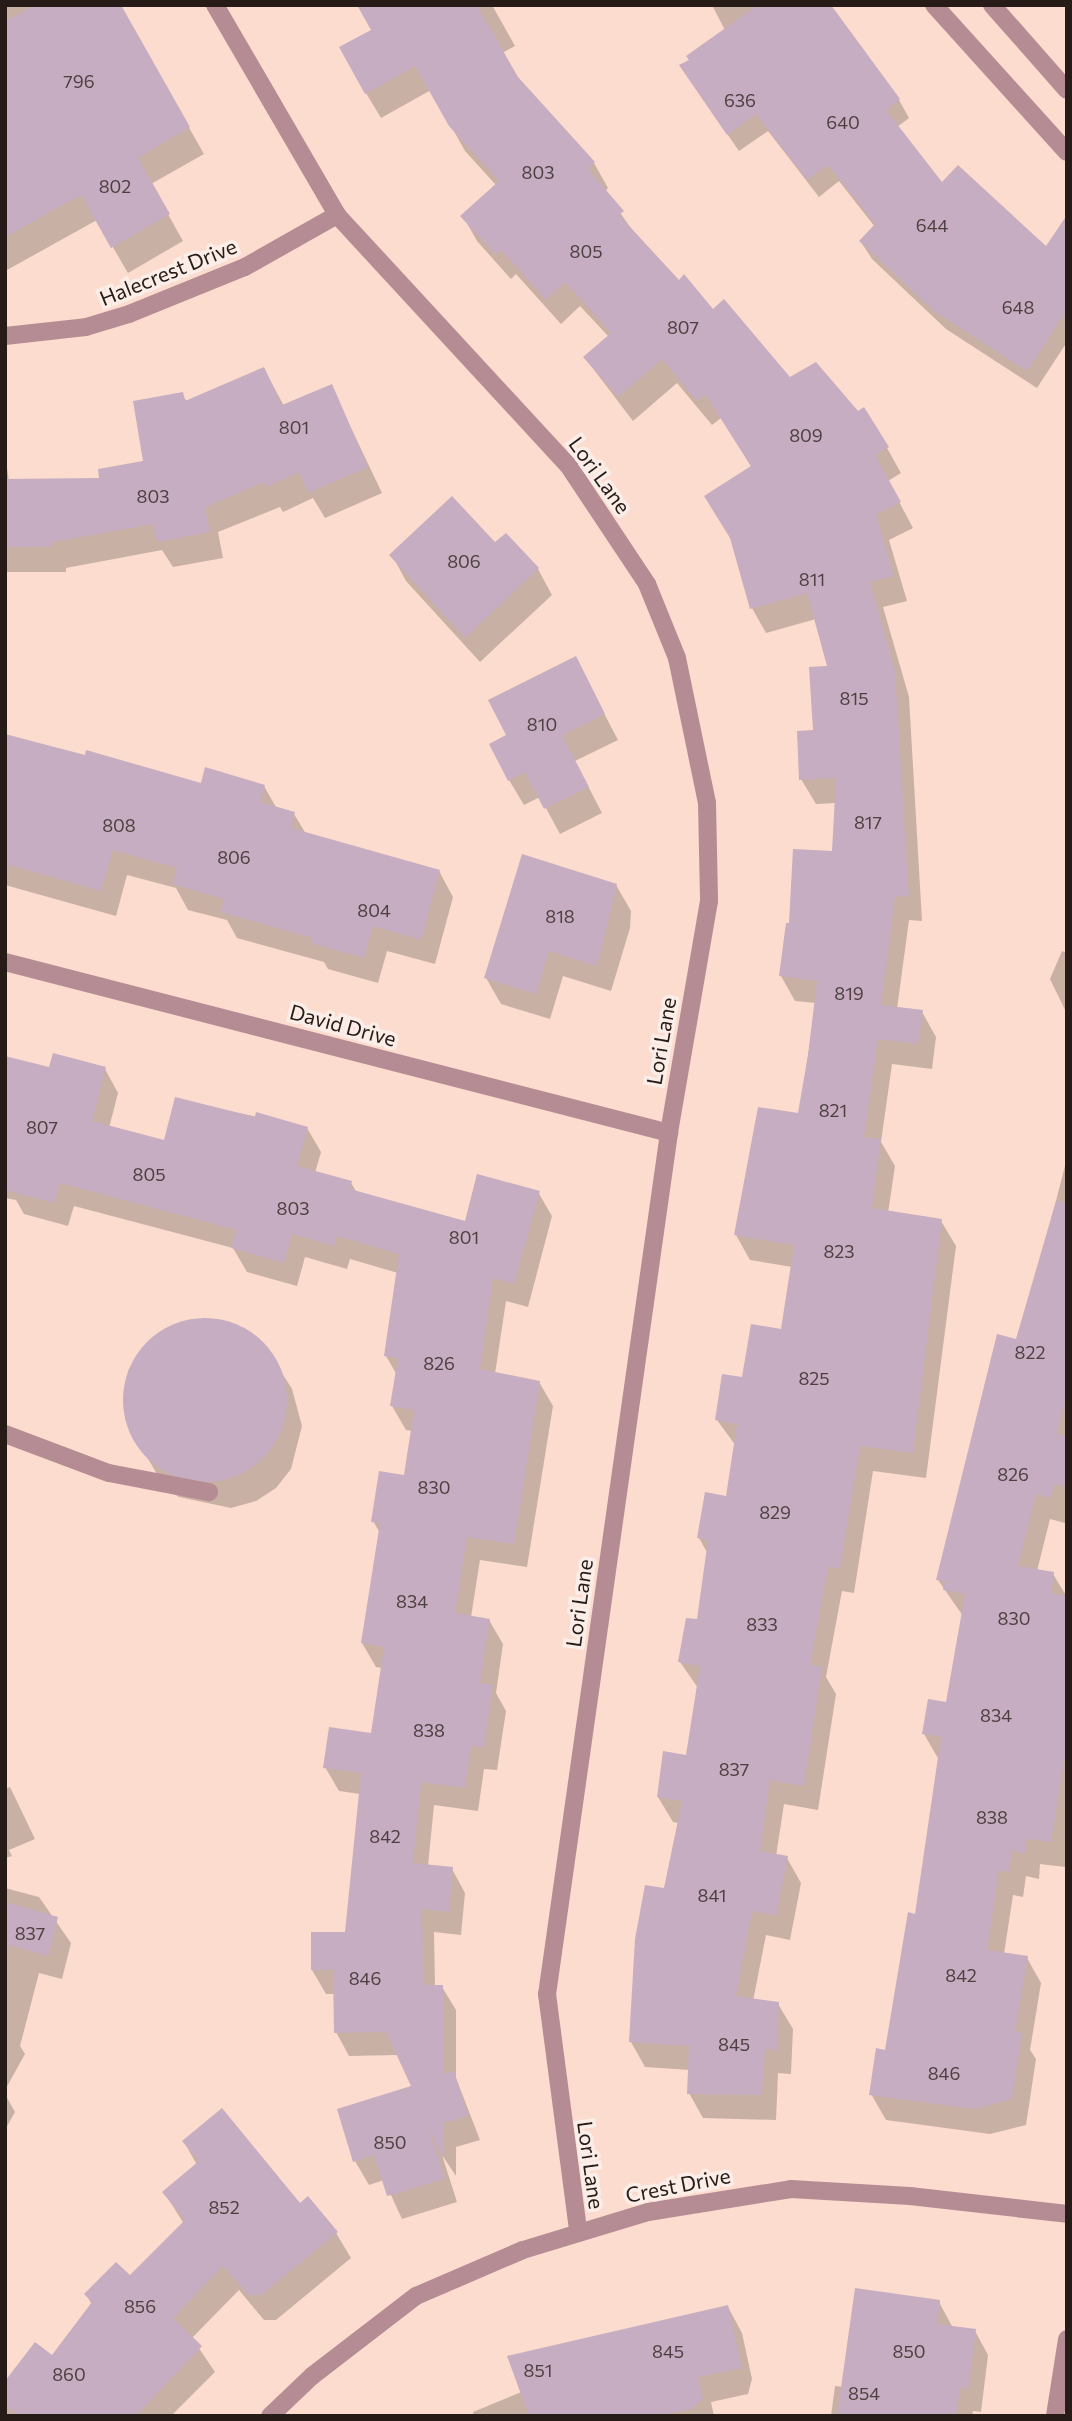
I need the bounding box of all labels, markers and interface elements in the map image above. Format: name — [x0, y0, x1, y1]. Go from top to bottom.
house number: 796 — [63, 70, 95, 92]
house number: 636 — [724, 89, 756, 111]
house number: 640 — [826, 111, 860, 133]
house number: 803 — [522, 161, 554, 183]
house number: 802 — [99, 175, 131, 197]
house number: 644 — [916, 214, 948, 236]
street label: Halecrest Drive — [96, 233, 240, 311]
house number: 805 — [569, 240, 603, 262]
house number: 648 — [1002, 296, 1034, 318]
house number: 807 — [667, 316, 699, 338]
house number: 801 — [279, 416, 309, 438]
house number: 809 — [789, 424, 823, 446]
street label: Lori Lane — [564, 432, 636, 518]
house number: 803 — [137, 485, 169, 507]
house number: 806 — [447, 550, 481, 572]
house number: 811 — [799, 568, 825, 590]
house number: 815 — [840, 687, 868, 709]
house number: 810 — [527, 713, 557, 735]
house number: 817 — [854, 811, 882, 833]
house number: 808 — [102, 814, 136, 836]
house number: 806 — [217, 846, 251, 868]
house number: 804 — [357, 899, 391, 921]
house number: 818 — [545, 905, 575, 927]
house number: 819 — [834, 982, 864, 1004]
street label: Lori Lane — [641, 995, 681, 1087]
street label: David Drive — [287, 999, 399, 1051]
house number: 821 — [819, 1099, 847, 1121]
house number: 807 — [26, 1116, 58, 1138]
house number: 805 — [132, 1163, 166, 1185]
house number: 803 — [277, 1197, 309, 1219]
house number: 801 — [449, 1226, 479, 1248]
house number: 823 — [823, 1240, 855, 1262]
house number: 822 — [1015, 1341, 1045, 1363]
house number: 826 — [423, 1352, 455, 1374]
house number: 825 — [798, 1367, 830, 1389]
house number: 826 — [997, 1463, 1029, 1485]
house number: 830 — [418, 1476, 450, 1498]
house number: 829 — [759, 1501, 791, 1523]
street label: Lori Lane — [560, 1557, 598, 1649]
house number: 834 — [396, 1590, 428, 1612]
house number: 830 — [998, 1607, 1030, 1629]
house number: 833 — [746, 1613, 778, 1635]
house number: 834 — [980, 1704, 1012, 1726]
house number: 838 — [413, 1719, 445, 1741]
house number: 837 — [719, 1758, 749, 1780]
house number: 838 — [976, 1806, 1008, 1828]
house number: 842 — [369, 1825, 401, 1847]
house number: 841 — [698, 1884, 726, 1906]
house number: 837 — [15, 1922, 45, 1944]
house number: 842 — [945, 1964, 977, 1986]
house number: 846 — [349, 1967, 381, 1989]
house number: 845 — [718, 2033, 750, 2055]
house number: 846 — [928, 2062, 960, 2084]
street label: Lori Lane — [572, 2119, 610, 2211]
house number: 850 — [373, 2131, 407, 2153]
street label: Crest Drive — [623, 2162, 733, 2208]
house number: 852 — [208, 2196, 240, 2218]
house number: 856 — [124, 2295, 156, 2317]
house number: 845 — [652, 2340, 684, 2362]
house number: 850 — [892, 2340, 926, 2362]
house number: 851 — [524, 2359, 552, 2381]
house number: 860 — [52, 2363, 86, 2385]
house number: 854 — [848, 2382, 880, 2404]

